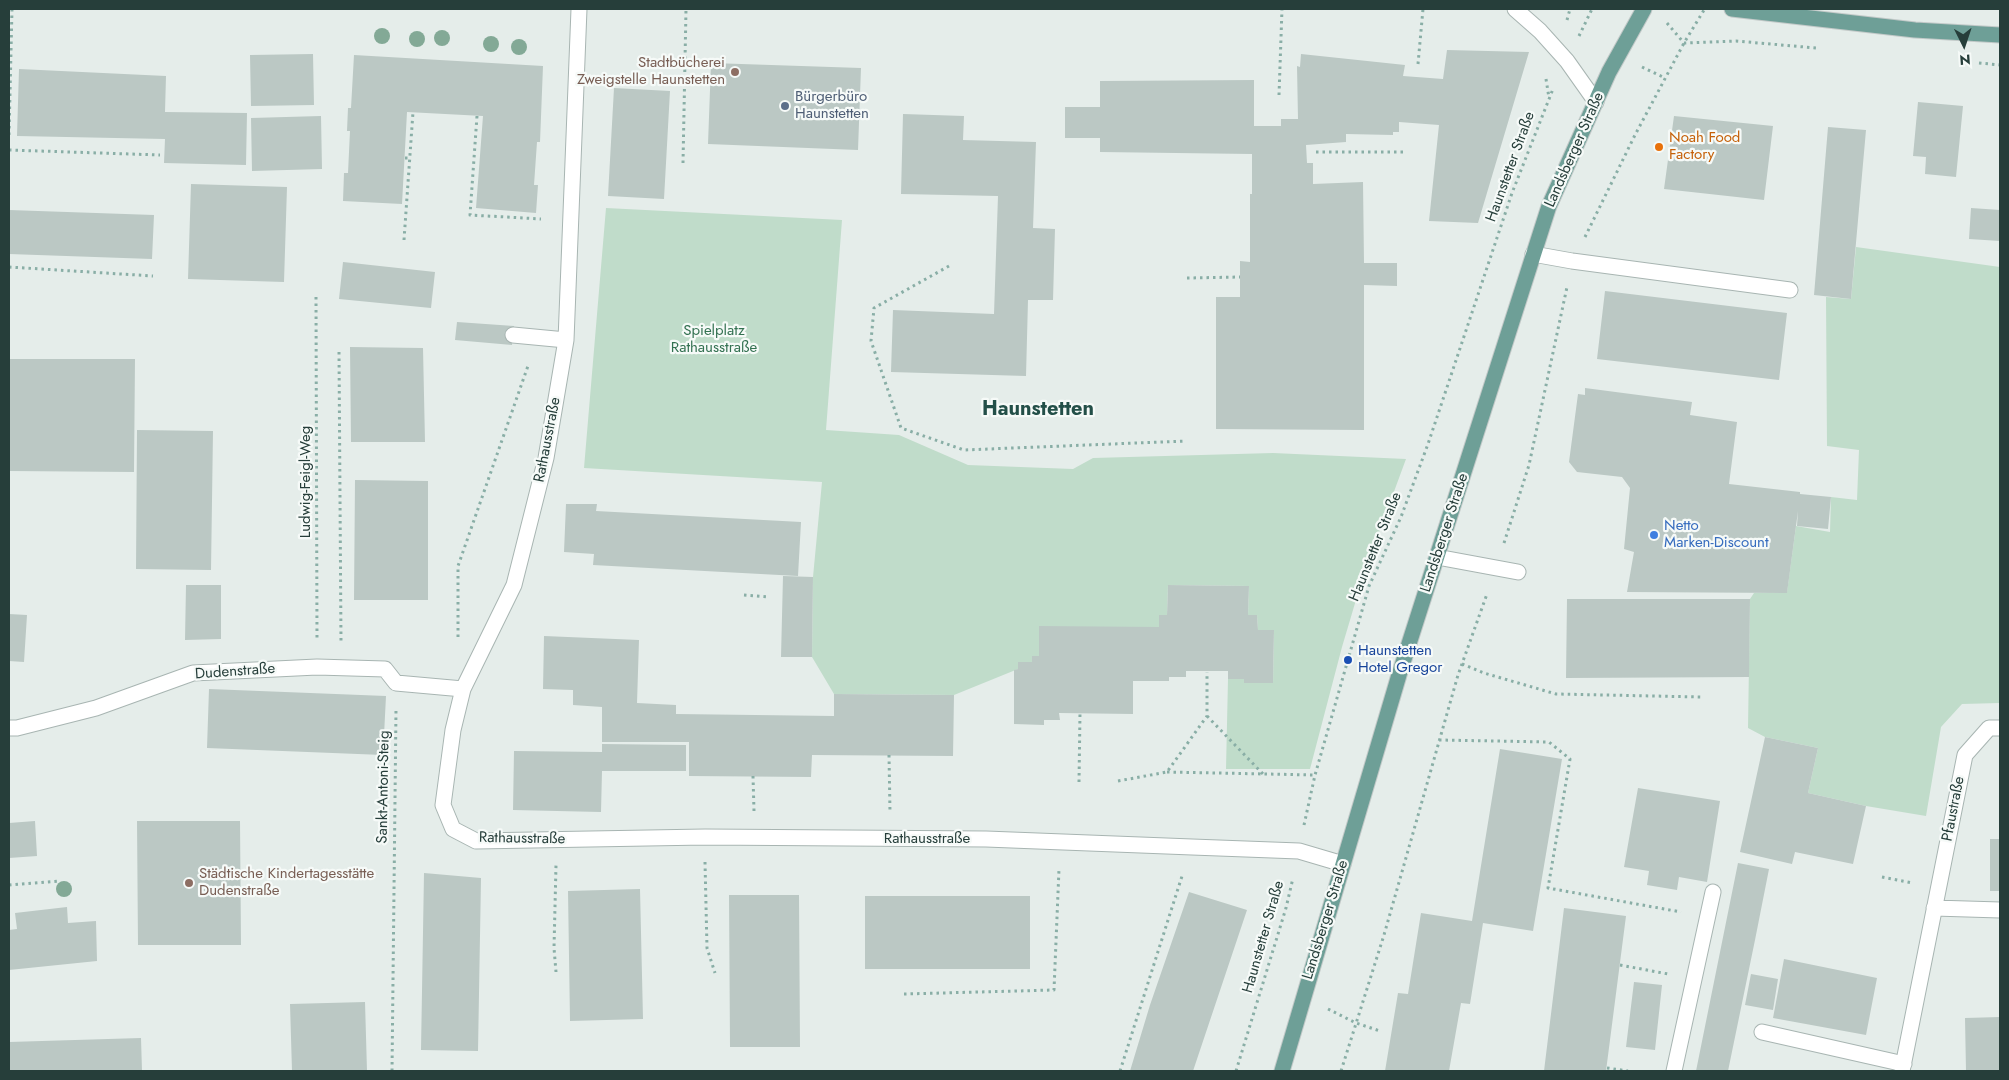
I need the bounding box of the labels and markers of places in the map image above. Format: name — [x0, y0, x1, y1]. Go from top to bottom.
place label: Stadtbücherei Zweigstelle Haunstetten — [577, 54, 725, 89]
marker: Stadtbücherei Zweigstelle Haunstetten — [729, 66, 741, 78]
place label: Bürgerbüro Haunstetten — [795, 88, 869, 123]
marker: Bürgerbüro Haunstetten — [779, 100, 791, 112]
place label: Noah Food Factory — [1669, 129, 1740, 164]
marker: Noah Food Factory — [1653, 141, 1665, 153]
place label: Netto Marken-Discount — [1664, 517, 1768, 552]
marker: Netto Marken-Discount — [1648, 529, 1660, 541]
place label: Haunstetten Hotel Gregor — [1358, 642, 1442, 677]
marker: Haunstetten Hotel Gregor — [1342, 654, 1354, 666]
place label: Städtische Kindertagesstätte Dudenstraße — [199, 865, 374, 900]
marker: Städtische Kindertagesstätte Dudenstraße — [183, 877, 195, 889]

